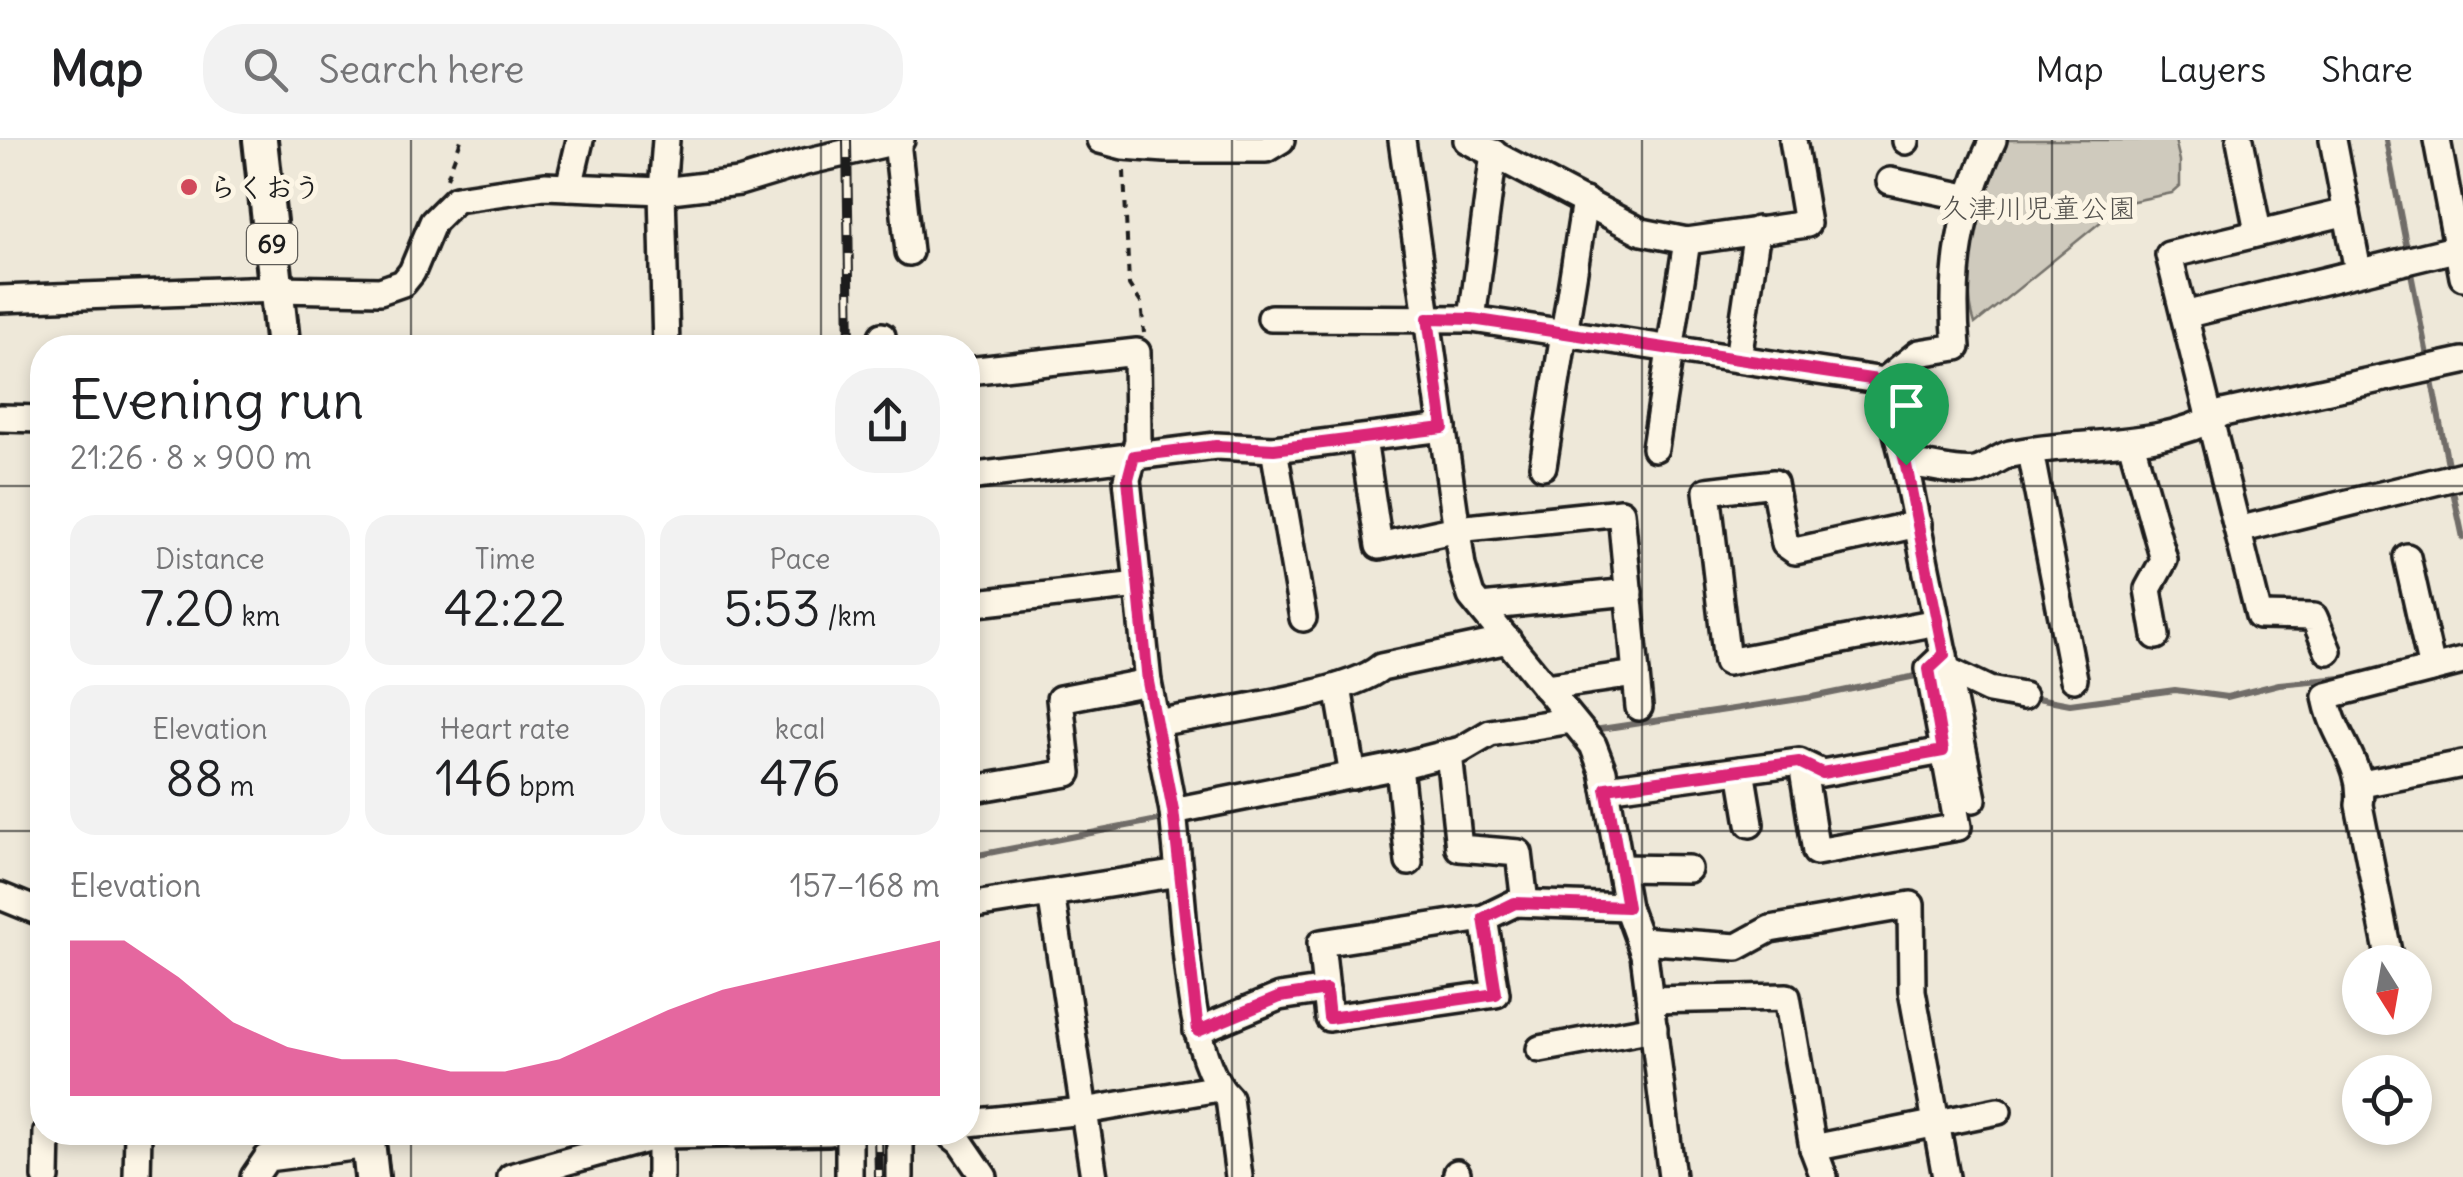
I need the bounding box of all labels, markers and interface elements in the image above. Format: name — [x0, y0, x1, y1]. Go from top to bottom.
search box — [203, 24, 903, 114]
text: Map — [50, 39, 143, 99]
icon: search — [238, 42, 293, 97]
text: Search here — [318, 46, 524, 93]
text: Map — [2036, 47, 2104, 91]
text: Layers — [2159, 47, 2266, 91]
text: Share — [2321, 47, 2413, 91]
place label: らくおう — [209, 169, 321, 205]
marker: らくおう — [178, 176, 200, 198]
park label: 久津川児童公園 — [1940, 190, 2136, 226]
road number: 69 — [247, 224, 297, 264]
pin — [1864, 363, 1949, 466]
text: Evening run — [70, 365, 364, 434]
button: share — [835, 368, 940, 473]
icon: arrive — [1879, 378, 1934, 433]
text: 21:26 · 8 × 900 m — [70, 437, 312, 478]
text: Distance — [155, 541, 265, 577]
text: Time — [475, 541, 535, 577]
text: Pace — [770, 541, 830, 577]
text: 7.20 — [140, 577, 235, 640]
text: 42:22 — [444, 577, 566, 640]
text: 5:53 — [724, 577, 821, 640]
text: km — [235, 598, 280, 634]
text: /km — [821, 598, 876, 634]
text: Elevation — [153, 711, 267, 747]
text: Heart rate — [440, 711, 570, 747]
text: kcal — [775, 711, 825, 747]
text: 88 — [166, 747, 223, 810]
text: 146 — [435, 747, 512, 810]
text: 476 — [759, 747, 841, 810]
text: m — [223, 768, 254, 804]
text: bpm — [512, 768, 575, 804]
text: Elevation — [70, 865, 201, 906]
text: 157–168 m — [790, 865, 940, 906]
north arrow — [2342, 945, 2432, 1035]
map controls — [2342, 945, 2432, 1145]
button: locate — [2342, 1055, 2432, 1145]

